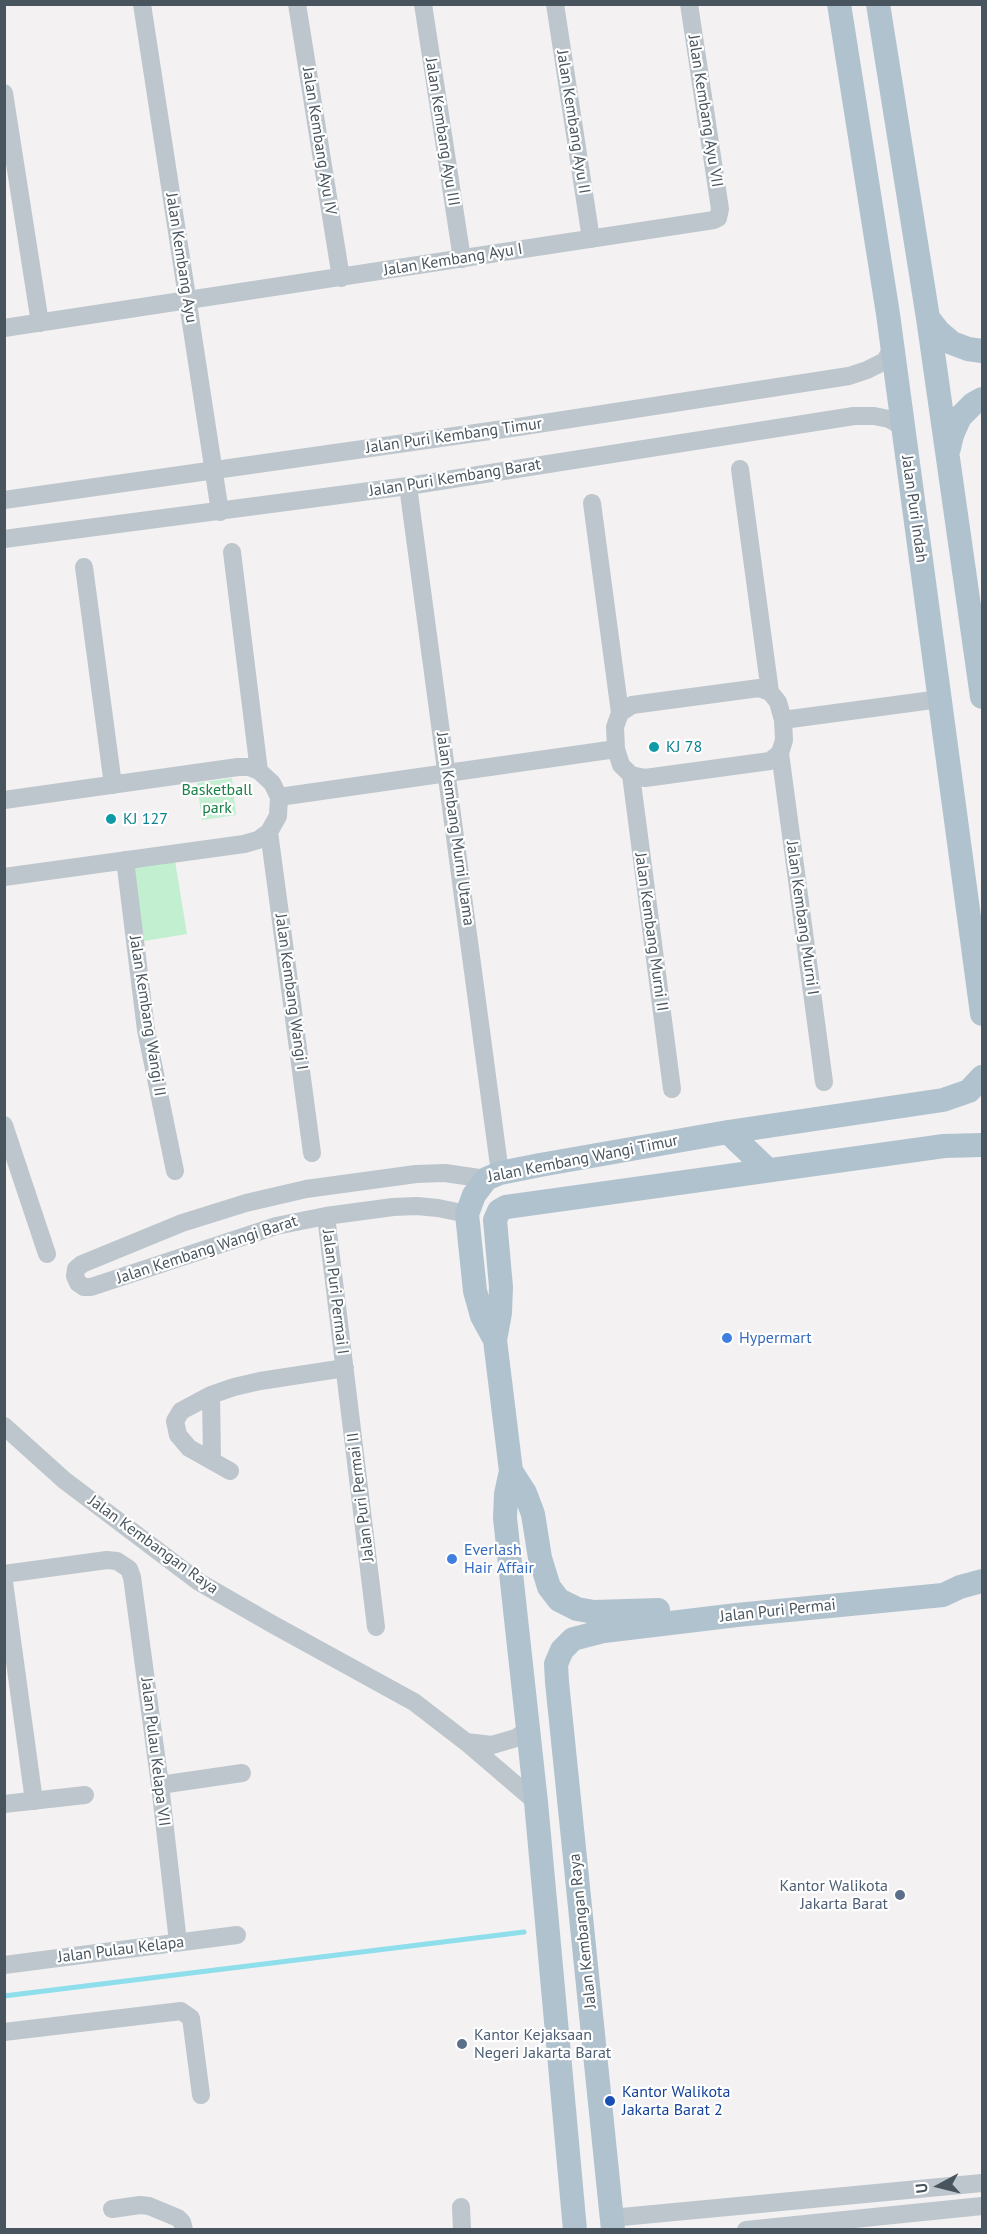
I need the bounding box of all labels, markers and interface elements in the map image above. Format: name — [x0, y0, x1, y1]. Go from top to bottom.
street label: Jalan Kembang Ayu VII — [683, 33, 727, 189]
street label: Jalan Kembang Ayu II — [552, 49, 594, 195]
street label: Jalan Kembang Ayu III — [421, 57, 463, 207]
street label: Jalan Kembang Ayu IV — [298, 66, 340, 216]
street label: Jalan Kembang Ayu — [161, 192, 201, 324]
street label: Jalan Kembang Ayu I — [382, 240, 524, 280]
street label: Jalan Puri Kembang Timur — [365, 414, 543, 458]
street label: Jalan Puri Indah — [897, 454, 931, 564]
street label: Jalan Puri Kembang Barat — [368, 455, 542, 501]
street label: Jalan Kembang Murni Utama — [432, 731, 478, 927]
place label: KJ 78 — [666, 737, 702, 757]
marker: KJ 78 — [647, 740, 661, 754]
park label: Basketball park — [182, 780, 252, 818]
place label: KJ 127 — [123, 809, 168, 829]
marker: KJ 127 — [104, 812, 118, 826]
street label: Jalan Kembang Murni I — [782, 840, 822, 996]
street label: Jalan Kembang Murni II — [630, 852, 672, 1012]
street label: Jalan Kembang Wangi I — [271, 913, 311, 1071]
street label: Jalan Kembang Wangi II — [125, 934, 169, 1098]
street label: Jalan Kembang Wangi Timur — [486, 1131, 680, 1187]
street label: Jalan Kembang Wangi Barat — [114, 1212, 300, 1288]
street label: Jalan Puri Permai I — [318, 1229, 352, 1355]
place label: Hypermart — [739, 1328, 812, 1348]
marker: Hypermart — [720, 1331, 734, 1345]
street label: Jalan Puri Permai II — [344, 1431, 378, 1563]
street label: Jalan Kembangan Raya — [84, 1491, 222, 1599]
place label: Everlash Hair Affair — [464, 1540, 534, 1578]
marker: Everlash Hair Affair — [445, 1552, 459, 1566]
street label: Jalan Puri Permai — [719, 1595, 837, 1627]
street label: Jalan Pulau Kelapa VII — [136, 1677, 174, 1827]
street label: Jalan Kembangan Raya — [565, 1852, 601, 2010]
place label: Kantor Walikota Jakarta Barat — [780, 1876, 888, 1914]
marker: Kantor Walikota Jakarta Barat — [893, 1888, 907, 1902]
street label: Jalan Pulau Kelapa — [57, 1933, 185, 1967]
place label: Kantor Kejaksaan Negeri Jakarta Barat — [474, 2025, 611, 2063]
marker: Kantor Kejaksaan Negeri Jakarta Barat — [455, 2037, 469, 2051]
place label: Kantor Walikota Jakarta Barat 2 — [622, 2082, 730, 2120]
marker: Kantor Walikota Jakarta Barat 2 — [603, 2094, 617, 2108]
north arrow — [909, 2156, 969, 2216]
text: U — [911, 2182, 932, 2194]

